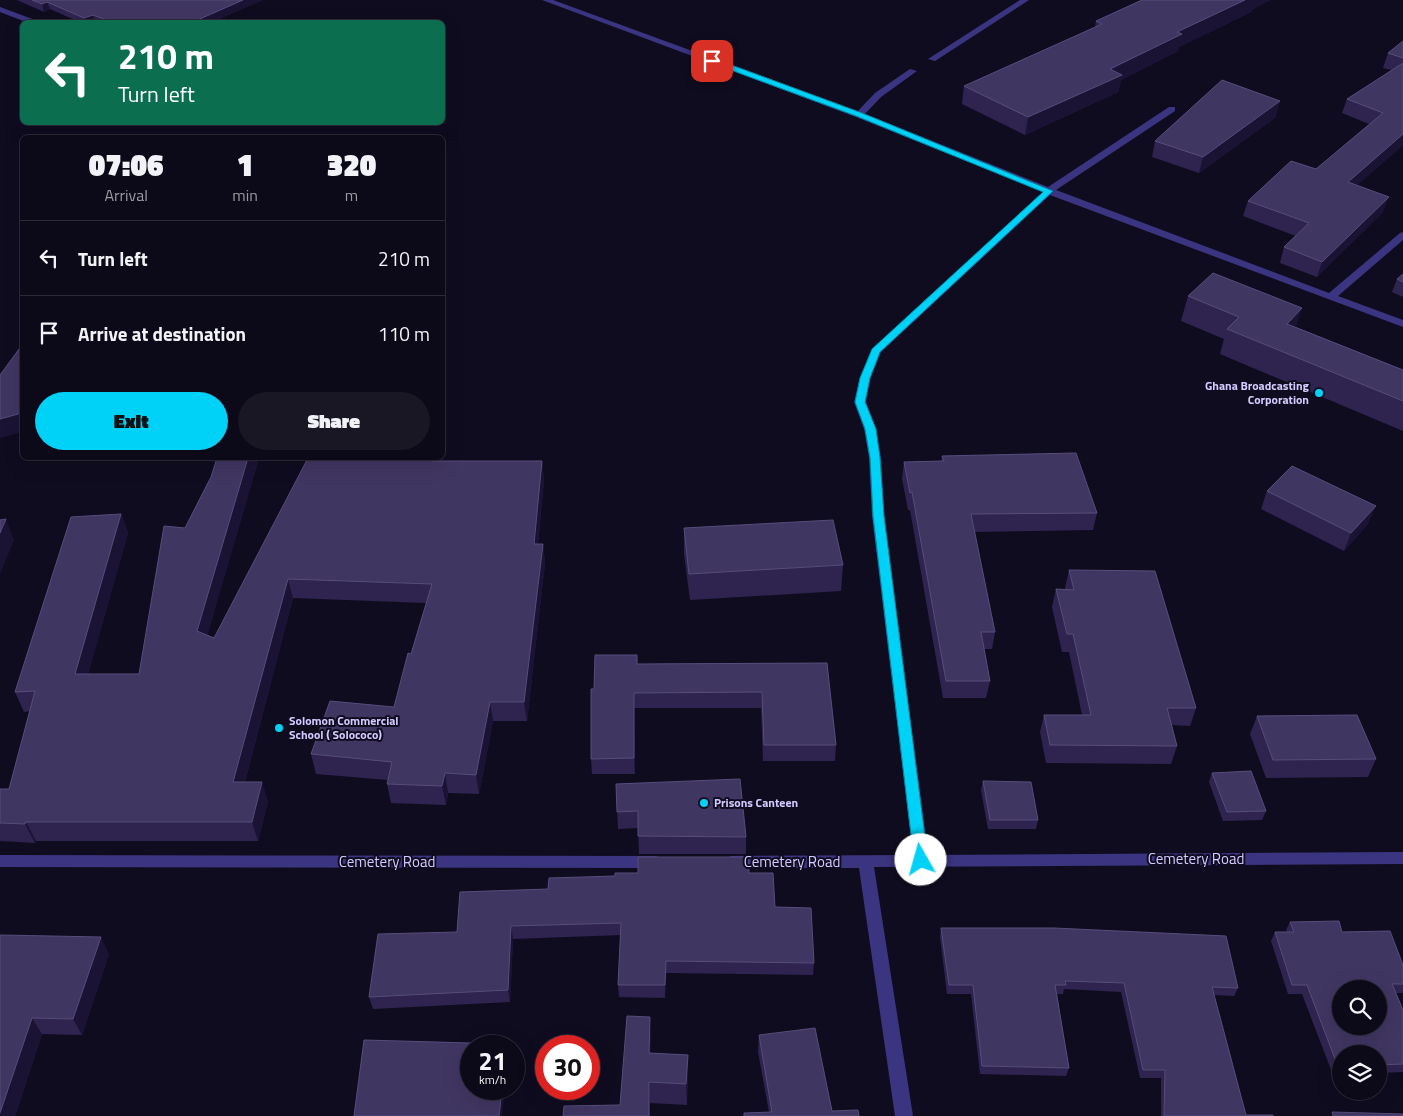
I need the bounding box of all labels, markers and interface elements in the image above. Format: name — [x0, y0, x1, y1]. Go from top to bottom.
text: 210 m — [118, 29, 214, 83]
icon: left — [35, 40, 100, 105]
pin — [691, 40, 733, 82]
icon: arrive — [698, 47, 726, 75]
text: Turn left — [118, 77, 195, 111]
text: 07:06 — [89, 142, 163, 188]
text: 1 — [237, 142, 253, 188]
text: 320 — [327, 142, 376, 188]
text: Arrival — [104, 183, 148, 207]
text: min — [232, 183, 258, 207]
text: m — [345, 183, 358, 207]
icon: left — [35, 244, 63, 272]
text: Turn left — [78, 244, 148, 273]
text: 210 m — [378, 244, 430, 273]
icon: arrive — [35, 319, 63, 347]
text: Arrive at destination — [78, 319, 246, 348]
text: 110 m — [378, 319, 430, 348]
place label: Ghana Broadcasting Corporation — [1205, 376, 1310, 409]
marker: Ghana Broadcasting Corporation — [1313, 387, 1325, 399]
button: Exit — [35, 392, 228, 450]
button: Share — [238, 392, 430, 450]
place label: Solomon Commercial School ( Solococo) — [289, 711, 399, 744]
marker: Solomon Commercial School ( Solococo) — [273, 722, 285, 734]
place label: Prisons Canteen — [714, 793, 798, 812]
marker: Prisons Canteen — [698, 797, 710, 809]
position arrow — [894, 833, 946, 885]
street label: Cemetery Road — [1148, 847, 1244, 870]
street label: Cemetery Road — [339, 850, 435, 873]
street label: Cemetery Road — [744, 850, 840, 873]
map controls — [1332, 980, 1387, 1100]
button: search — [1332, 980, 1387, 1035]
speed limit sign: 30 — [535, 1035, 600, 1100]
text: 21 — [478, 1042, 507, 1080]
button: layers — [1332, 1045, 1387, 1100]
text: km/h — [479, 1070, 506, 1089]

